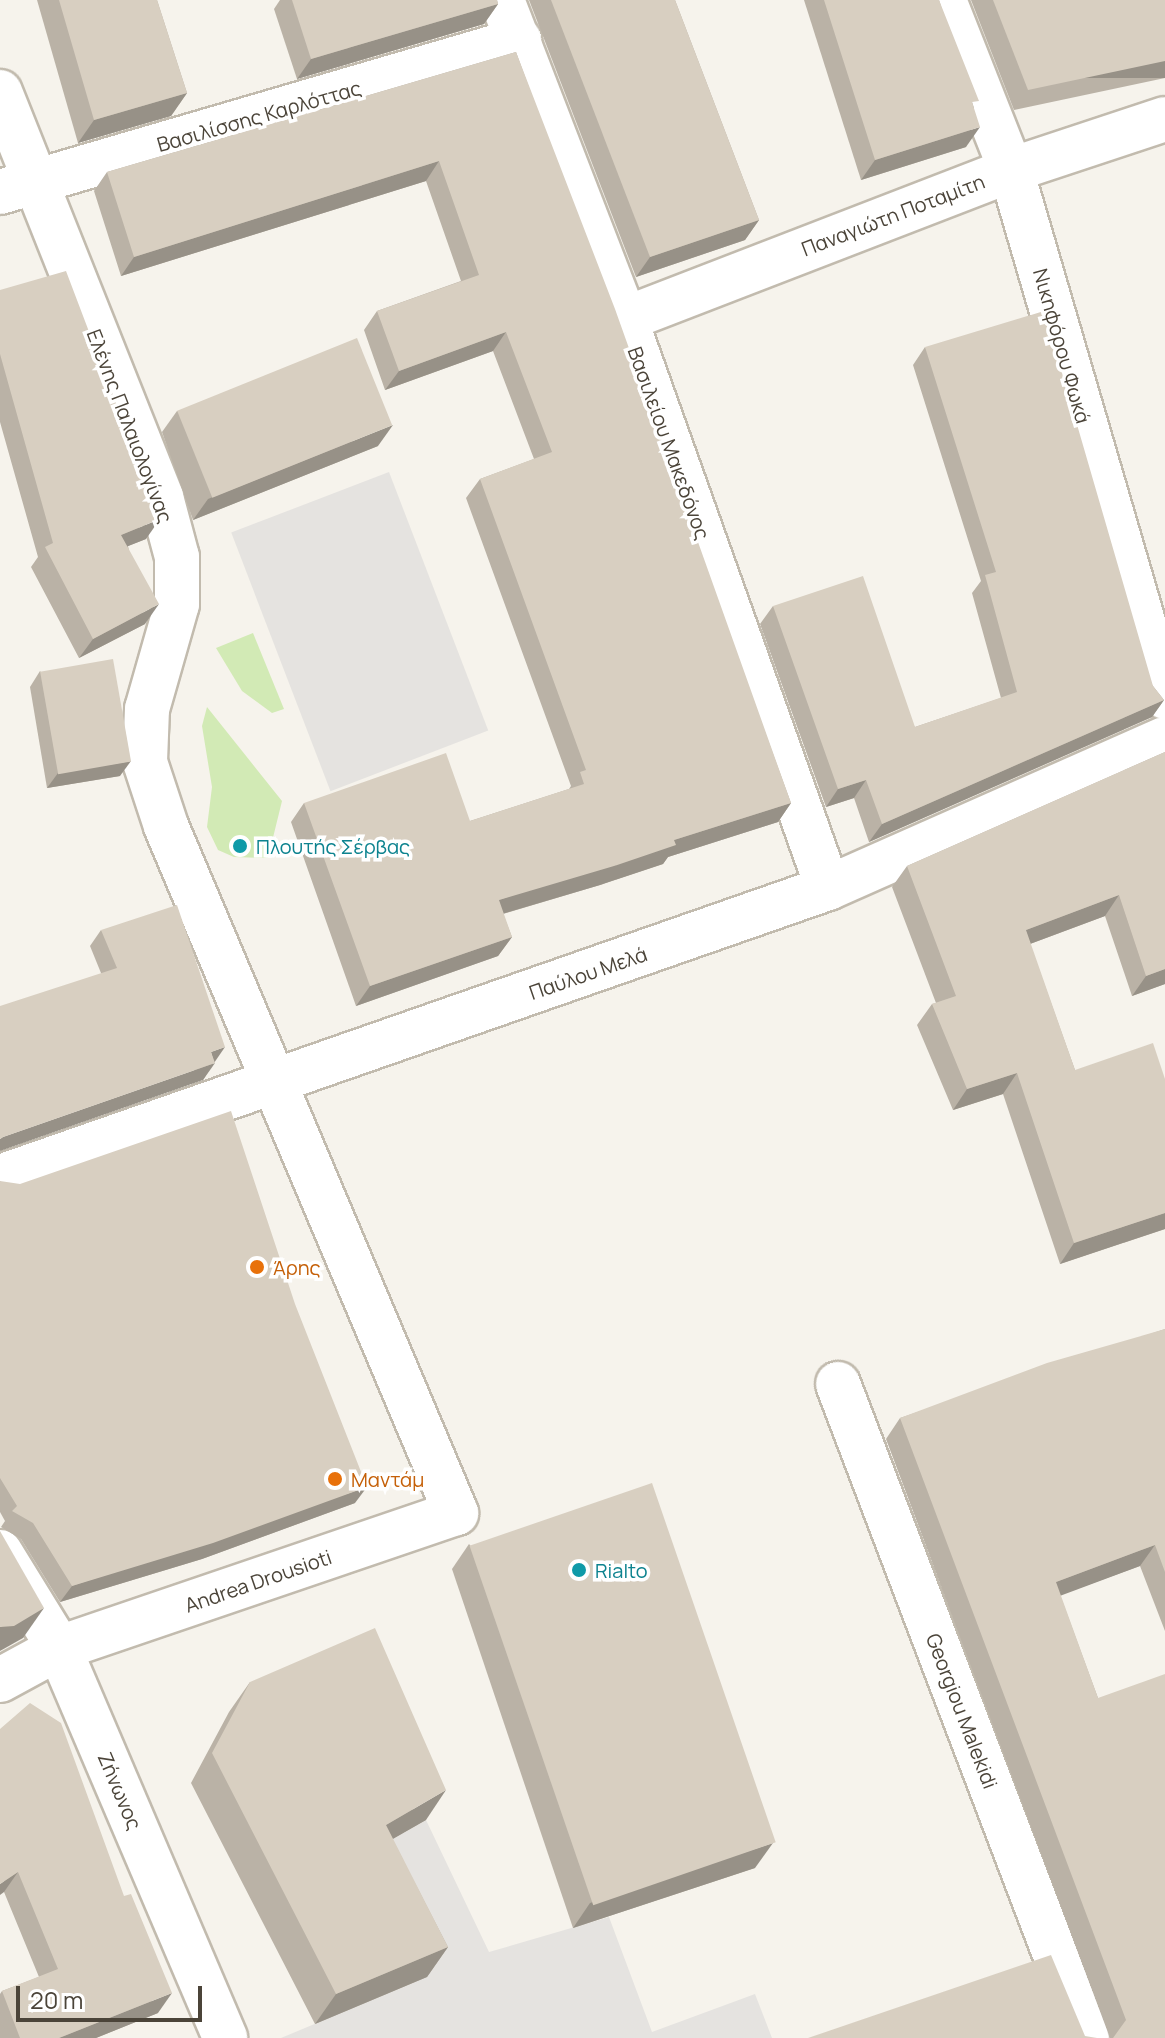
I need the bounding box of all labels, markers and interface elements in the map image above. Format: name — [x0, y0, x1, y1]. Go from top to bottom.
street label: Βασιλίσσης Καρλόττας — [154, 75, 364, 157]
street label: Παναγιώτη Ποταμίτη — [798, 169, 988, 261]
street label: Νικηφόρου Φωκά — [1028, 266, 1096, 426]
street label: Ελένης Παλαιολογίνας — [82, 326, 178, 526]
street label: Βασιλείου Μακεδόνος — [623, 343, 715, 543]
place label: Πλουτής Σέρβας — [256, 834, 410, 858]
marker: Πλουτής Σέρβας — [231, 837, 249, 855]
street label: Παύλου Μελά — [526, 942, 650, 1004]
place label: Άρης — [273, 1255, 321, 1279]
marker: Άρης — [248, 1258, 266, 1276]
place label: Μαντάμ — [351, 1467, 424, 1491]
marker: Μαντάμ — [326, 1470, 344, 1488]
street label: Andrea Drousioti — [181, 1545, 335, 1617]
place label: Rialto — [595, 1558, 647, 1582]
marker: Rialto — [570, 1561, 588, 1579]
street label: Georgiou Malekidi — [921, 1630, 1003, 1792]
street label: Ζήνωνος — [93, 1749, 147, 1833]
scale bar — [20, 1970, 206, 2020]
text: 20 m — [30, 1983, 83, 2016]

